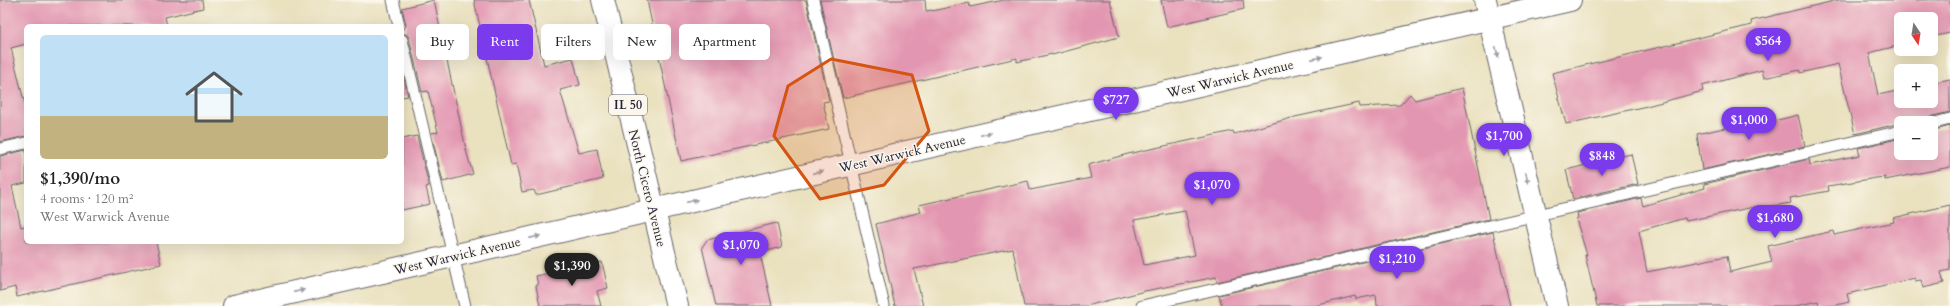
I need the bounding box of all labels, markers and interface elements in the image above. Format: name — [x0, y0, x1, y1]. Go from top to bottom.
north arrow — [1894, 12, 1938, 56]
map controls — [1894, 12, 1938, 160]
chip: Buy — [416, 24, 469, 60]
chip: Rent — [477, 24, 533, 60]
chip: Filters — [541, 24, 605, 60]
chip: New — [613, 24, 671, 60]
chip: Apartment — [679, 24, 770, 60]
pin: $564 — [1744, 28, 1792, 62]
text: $564 — [1755, 32, 1781, 50]
one-way arrow — [1495, 45, 1501, 58]
one-way arrow — [1311, 54, 1324, 60]
street label: West Warwick Avenue — [1164, 56, 1295, 103]
icon: home — [178, 61, 250, 133]
button: + — [1894, 64, 1938, 108]
pin: $727 — [1092, 87, 1140, 121]
text: $727 — [1103, 91, 1129, 109]
road number: IL 50 — [609, 95, 647, 115]
pin: $1,000 — [1716, 107, 1782, 141]
text: $1,000 — [1730, 111, 1768, 129]
button: − — [1894, 116, 1938, 160]
pin: $1,700 — [1471, 123, 1537, 157]
text: $1,700 — [1485, 127, 1523, 145]
street label: North Cicero Avenue — [624, 128, 670, 249]
one-way arrow — [980, 130, 992, 136]
street label: West Warwick Avenue — [836, 131, 967, 178]
pin: $848 — [1578, 143, 1626, 177]
text: $848 — [1589, 147, 1615, 165]
text: $1,390/mo — [40, 167, 120, 190]
one-way arrow — [812, 169, 825, 175]
pin: $1,070 — [1179, 172, 1245, 206]
one-way arrow — [1524, 172, 1530, 184]
text: $1,070 — [1193, 176, 1231, 194]
text: 4 rooms · 120 m² — [40, 190, 133, 208]
one-way arrow — [685, 198, 698, 204]
pin: $1,680 — [1742, 205, 1808, 239]
text: West Warwick Avenue — [40, 208, 170, 226]
text: $1,680 — [1756, 209, 1794, 227]
pin: $1,070 — [708, 232, 774, 266]
street label: West Warwick Avenue — [391, 233, 522, 280]
one-way arrow — [529, 233, 541, 239]
text: $1,070 — [722, 236, 760, 254]
pin: $1,210 — [1364, 246, 1430, 280]
text: $1,210 — [1378, 250, 1416, 268]
pin: $1,390 — [539, 253, 605, 287]
text: $1,390 — [553, 257, 591, 275]
one-way arrow — [293, 288, 305, 294]

